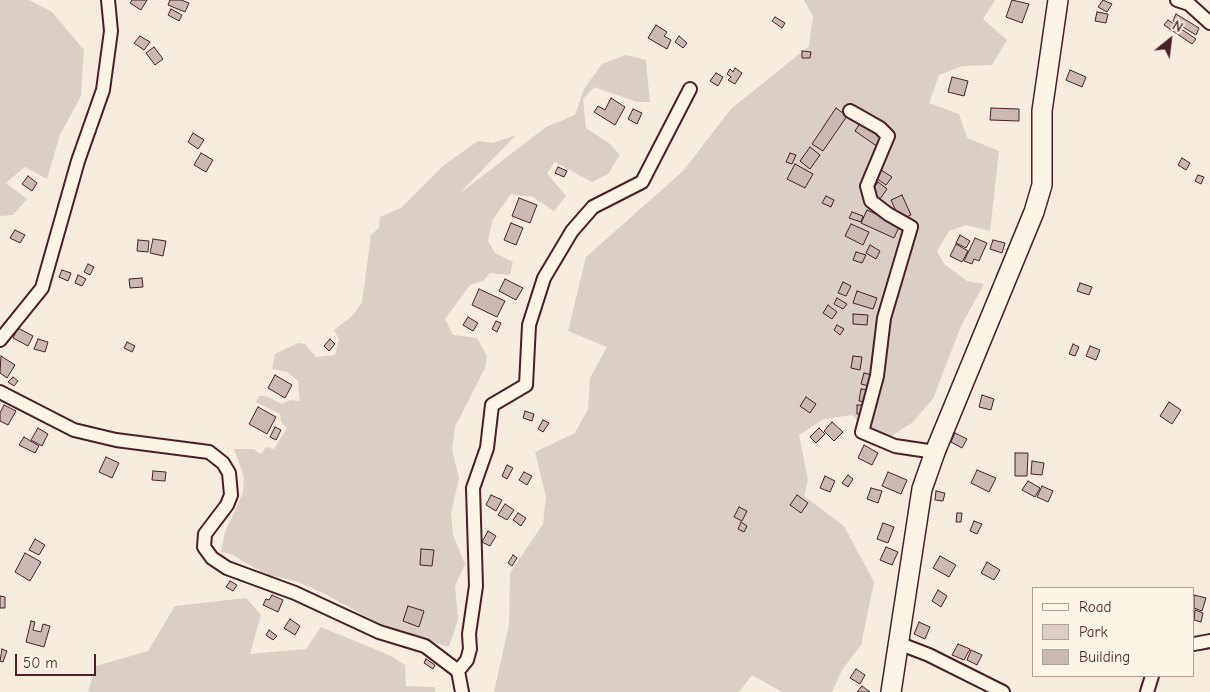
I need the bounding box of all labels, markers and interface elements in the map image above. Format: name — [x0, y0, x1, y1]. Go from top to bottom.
north arrow — [1145, 15, 1195, 65]
text: N — [1169, 17, 1186, 36]
legend — [1032, 587, 1195, 677]
text: Road — [1079, 598, 1111, 616]
text: Park — [1079, 623, 1108, 641]
scale bar — [18, 644, 99, 676]
text: Building — [1079, 648, 1130, 666]
text: 50 m — [23, 654, 58, 672]

